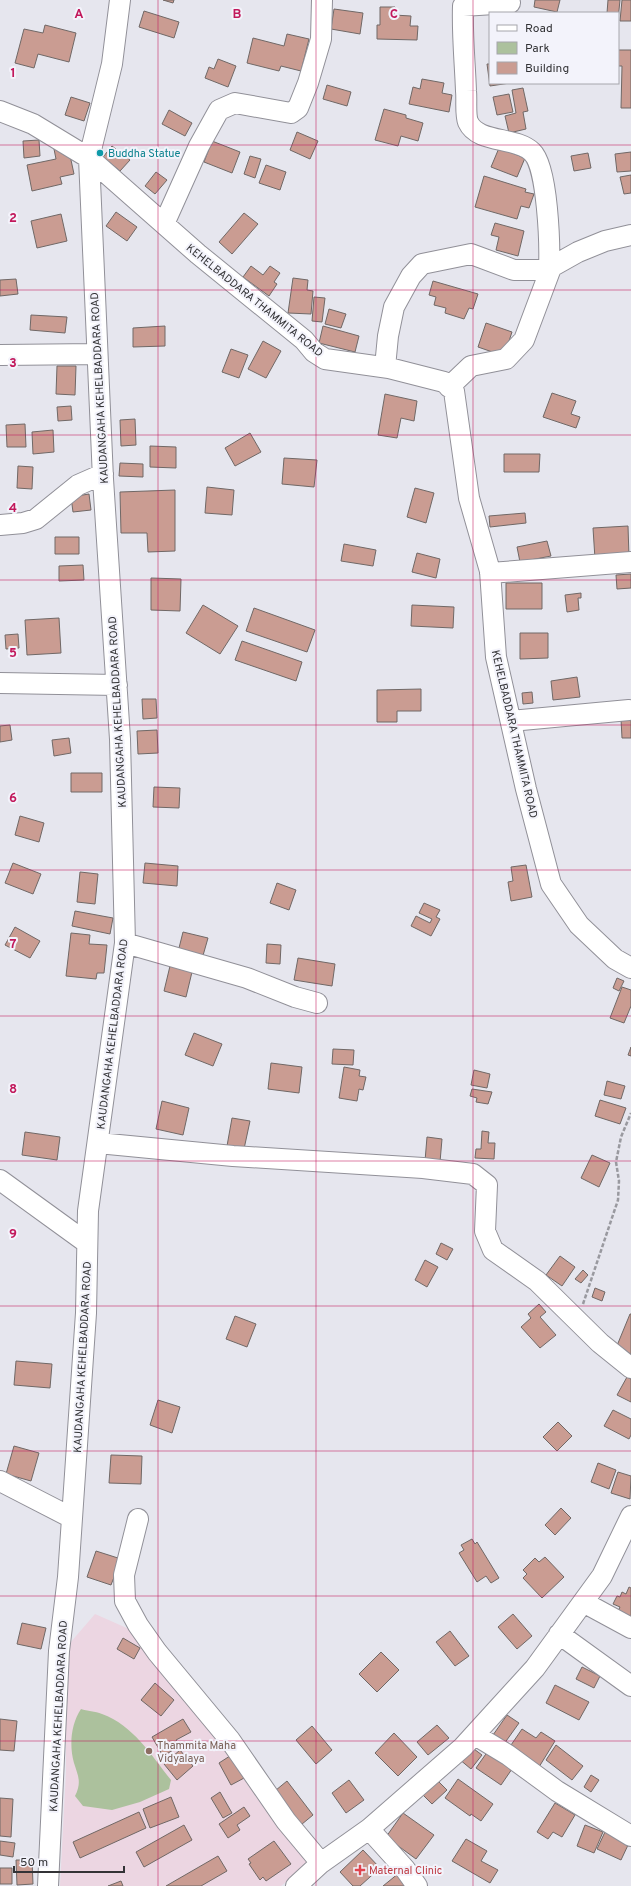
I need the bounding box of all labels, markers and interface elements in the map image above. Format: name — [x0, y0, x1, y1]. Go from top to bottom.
text: A — [74, 7, 84, 23]
text: B — [233, 7, 242, 23]
text: C — [390, 7, 398, 23]
legend — [489, 12, 619, 84]
text: Road — [525, 21, 553, 37]
text: Park — [525, 41, 550, 57]
text: Building — [525, 61, 569, 77]
text: 1 — [10, 66, 16, 82]
place label: Buddha Statue — [108, 147, 181, 161]
marker: Buddha Statue — [95, 148, 105, 158]
text: 2 — [9, 211, 17, 227]
street label: KEHELBADDARA THAMMITA ROAD — [183, 241, 326, 360]
street label: KAUDANGAHA KEHELBADDARA ROAD — [88, 292, 112, 484]
text: 3 — [9, 356, 17, 372]
text: 4 — [9, 501, 17, 517]
street label: KAUDANGAHA KEHELBADDARA ROAD — [106, 616, 130, 808]
text: 5 — [9, 646, 17, 662]
street label: KEHELBADDARA THAMMITA ROAD — [488, 649, 540, 820]
text: 6 — [9, 791, 17, 807]
text: 7 — [10, 937, 17, 953]
street label: KAUDANGAHA KEHELBADDARA ROAD — [94, 938, 132, 1130]
text: 8 — [9, 1082, 17, 1098]
text: 9 — [9, 1227, 17, 1243]
street label: KAUDANGAHA KEHELBADDARA ROAD — [71, 1261, 95, 1453]
street label: KAUDANGAHA KEHELBADDARA ROAD — [47, 1620, 71, 1812]
place label: Thammita Maha Vidyalaya — [157, 1739, 236, 1766]
marker: Thammita Maha Vidyalaya — [144, 1746, 154, 1756]
scale bar — [14, 1848, 124, 1874]
text: 50 m — [20, 1855, 48, 1871]
marker: Maternal Clinic — [354, 1864, 366, 1876]
place label: Maternal Clinic — [369, 1864, 442, 1878]

